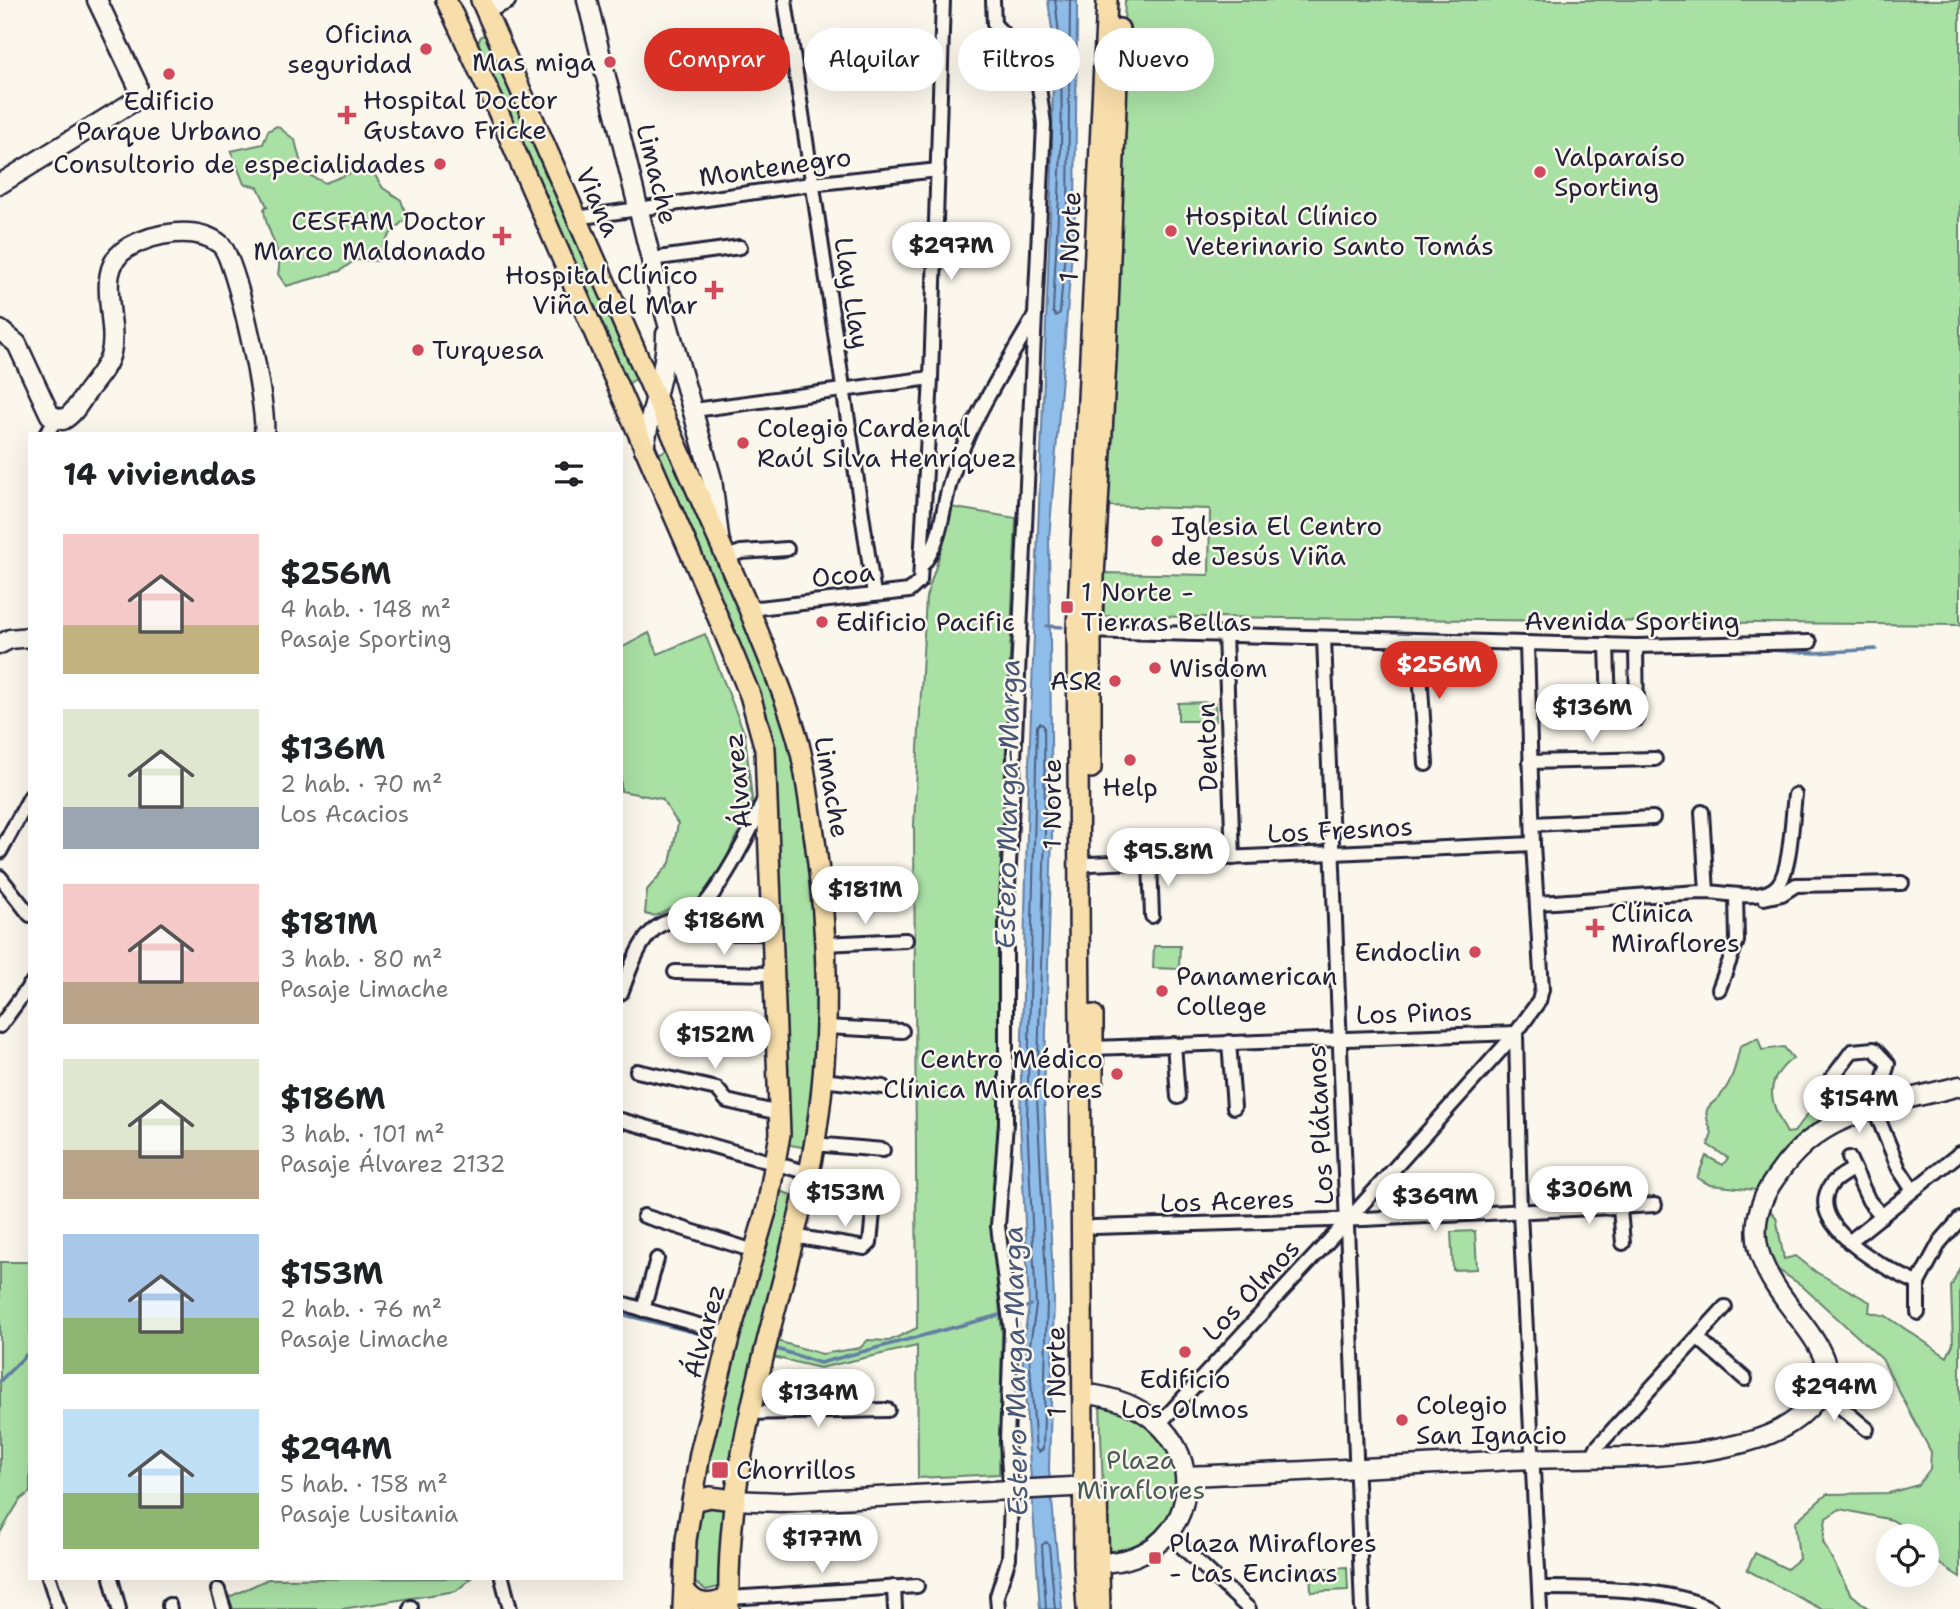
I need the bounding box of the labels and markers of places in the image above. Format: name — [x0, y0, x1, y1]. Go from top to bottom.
place label: Oficina seguridad — [287, 16, 412, 81]
marker: Oficina seguridad — [418, 41, 434, 57]
place label: Mas miga — [472, 44, 596, 79]
marker: Mas miga — [602, 54, 618, 70]
marker: Edificio Parque Urbano — [161, 66, 177, 82]
place label: Hospital Doctor Gustavo Fricke — [363, 82, 558, 147]
place label: Edificio Parque Urbano — [76, 83, 262, 148]
marker: Hospital Doctor Gustavo Fricke — [337, 105, 357, 125]
place label: Valparaíso Sporting — [1554, 139, 1685, 204]
place label: Consultorio de especialidades — [53, 146, 426, 181]
marker: Consultorio de especialidades — [432, 156, 448, 172]
marker: Valparaíso Sporting — [1532, 164, 1548, 180]
place label: Hospital Clínico Veterinario Santo Tomás — [1185, 198, 1494, 263]
place label: CESFAM Doctor Marco Maldonado — [253, 203, 486, 268]
pin: $297M — [902, 222, 1000, 282]
marker: Hospital Clínico Veterinario Santo Tomás — [1163, 223, 1179, 239]
marker: CESFAM Doctor Marco Maldonado — [492, 226, 512, 246]
place label: Hospital Clínico Viña del Mar — [505, 257, 698, 322]
marker: Hospital Clínico Viña del Mar — [704, 280, 724, 300]
place label: Turquesa — [432, 332, 544, 367]
marker: Turquesa — [410, 342, 426, 358]
place label: Colegio Cardenal Raúl Silva Henríquez — [757, 410, 1017, 475]
marker: Colegio Cardenal Raúl Silva Henríquez — [735, 435, 751, 451]
place label: Iglesia El Centro de Jesús Viña — [1171, 508, 1382, 573]
marker: Iglesia El Centro de Jesús Viña — [1149, 533, 1165, 549]
place label: 1 Norte - Tierras Bellas — [1081, 574, 1252, 639]
marker: 1 Norte - Tierras Bellas — [1059, 599, 1075, 615]
place label: Edificio Pacific — [836, 604, 1015, 639]
marker: Edificio Pacific — [814, 614, 830, 630]
pin: $256M — [1390, 642, 1488, 701]
place label: Wisdom — [1169, 650, 1267, 685]
marker: Wisdom — [1147, 660, 1163, 676]
place label: ASR — [1050, 663, 1101, 698]
marker: ASR — [1107, 673, 1123, 689]
pin: $136M — [1543, 684, 1641, 744]
marker: Help — [1122, 752, 1138, 768]
place label: Help — [1102, 769, 1158, 804]
pin: $95.8M — [1111, 828, 1225, 888]
pin: $181M — [816, 866, 914, 926]
place label: Clínica Miraflores — [1611, 895, 1740, 960]
pin: $186M — [675, 898, 773, 957]
marker: Clínica Miraflores — [1585, 918, 1605, 938]
place label: Endoclin — [1354, 934, 1461, 969]
marker: Endoclin — [1467, 944, 1483, 960]
place label: Panamerican College — [1176, 958, 1337, 1023]
marker: Panamerican College — [1154, 983, 1170, 999]
pin: $152M — [666, 1012, 764, 1071]
place label: Centro Médico Clínica Miraflores — [883, 1041, 1103, 1106]
marker: Centro Médico Clínica Miraflores — [1109, 1066, 1125, 1082]
pin: $154M — [1810, 1076, 1908, 1135]
pin: $306M — [1540, 1166, 1638, 1226]
pin: $153M — [796, 1170, 894, 1229]
pin: $369M — [1386, 1174, 1484, 1233]
marker: Edificio Los Olmos — [1177, 1344, 1193, 1360]
place label: Edificio Los Olmos — [1121, 1361, 1249, 1426]
pin: $294M — [1785, 1364, 1883, 1423]
pin: $134M — [769, 1370, 867, 1429]
place label: Colegio San Ignacio — [1416, 1387, 1567, 1452]
marker: Colegio San Ignacio — [1394, 1412, 1410, 1428]
place label: Chorrillos — [736, 1452, 856, 1487]
marker: Chorrillos — [710, 1460, 730, 1480]
pin: $177M — [773, 1516, 871, 1575]
place label: Plaza Miraflores - Las Encinas — [1169, 1525, 1377, 1590]
marker: Plaza Miraflores - Las Encinas — [1147, 1550, 1163, 1566]

